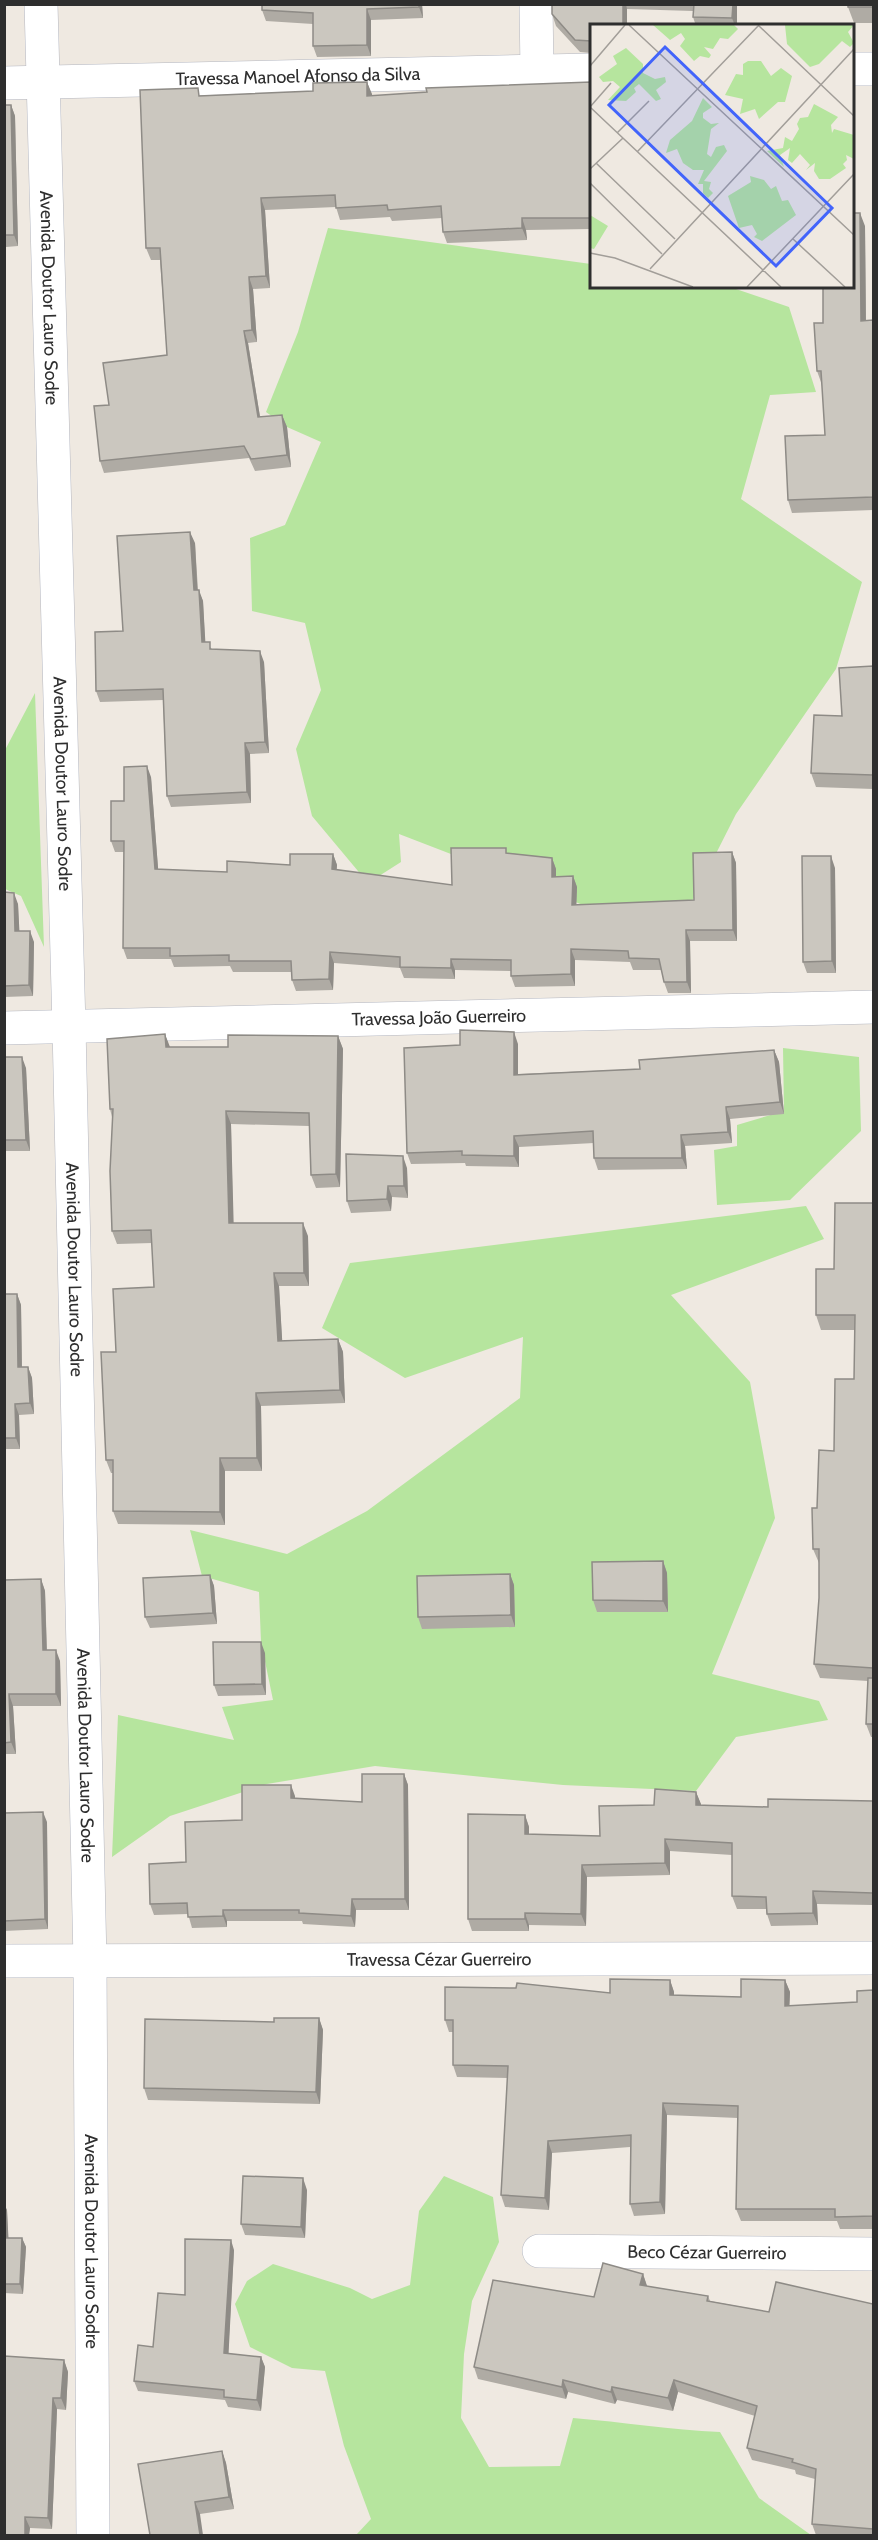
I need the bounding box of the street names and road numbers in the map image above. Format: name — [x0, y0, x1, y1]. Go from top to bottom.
street label: Travessa Manoel Afonso da Silva — [175, 63, 421, 90]
street label: Avenida Doutor Lauro Sodre — [35, 190, 63, 405]
street label: Avenida Doutor Lauro Sodre — [48, 676, 76, 891]
street label: Travessa João Guerreiro — [351, 1004, 526, 1031]
street label: Avenida Doutor Lauro Sodre — [61, 1162, 88, 1377]
street label: Avenida Doutor Lauro Sodre — [72, 1648, 99, 1863]
street label: Travessa Cézar Guerreiro — [347, 1948, 531, 1971]
street label: Avenida Doutor Lauro Sodre — [80, 2134, 103, 2349]
street label: Beco Cézar Guerreiro — [627, 2241, 787, 2264]

